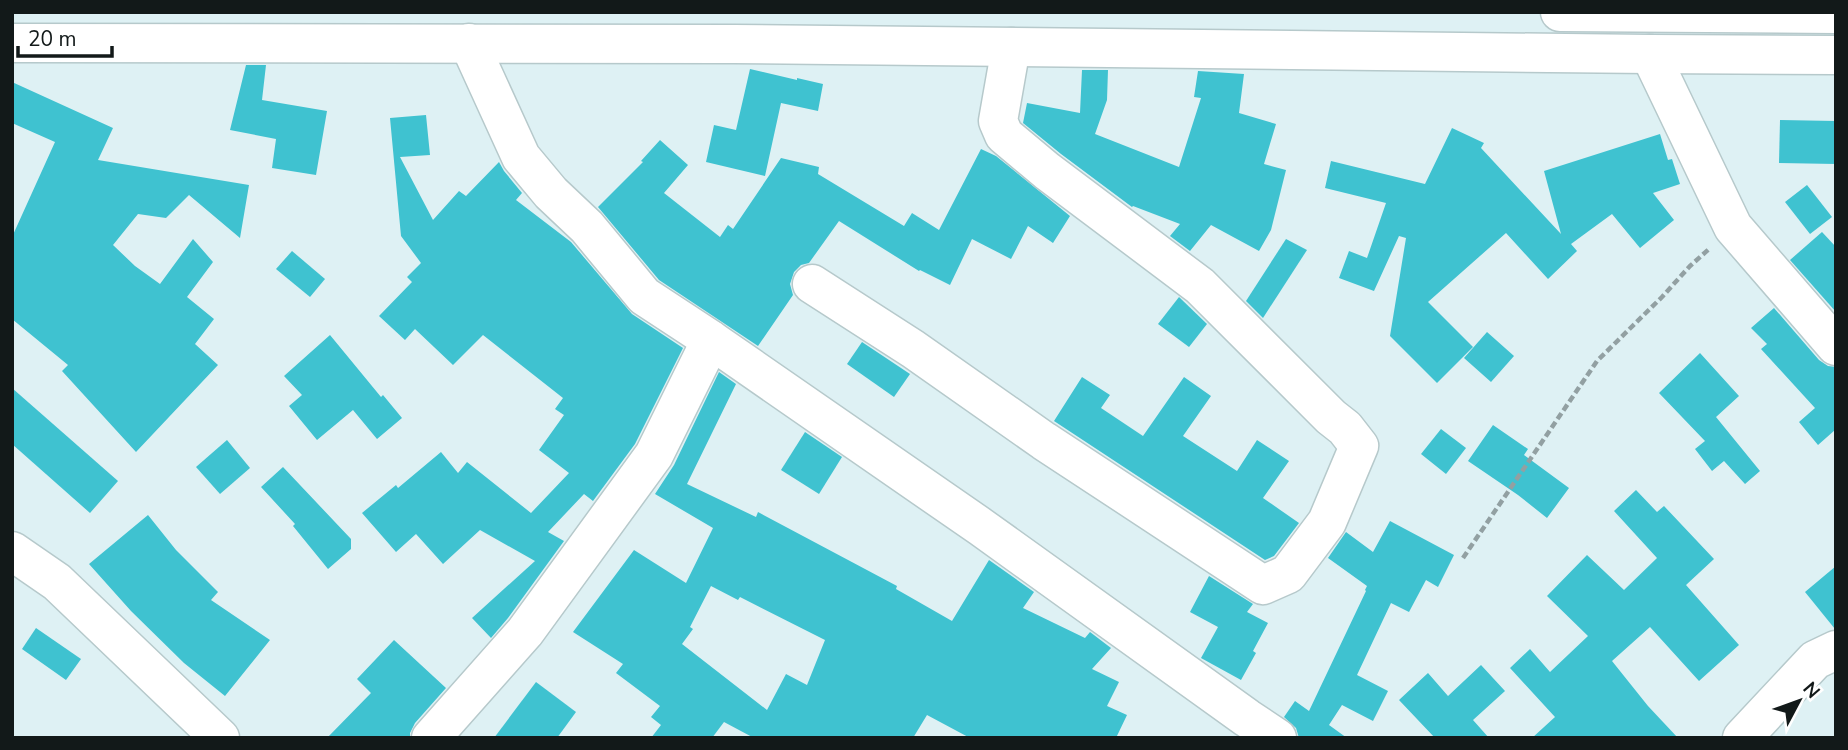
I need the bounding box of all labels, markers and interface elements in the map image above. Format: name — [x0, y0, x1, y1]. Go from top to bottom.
scale bar — [18, 14, 112, 58]
text: 20 m — [28, 25, 77, 53]
north arrow — [1764, 666, 1834, 736]
text: N — [1797, 677, 1826, 704]

